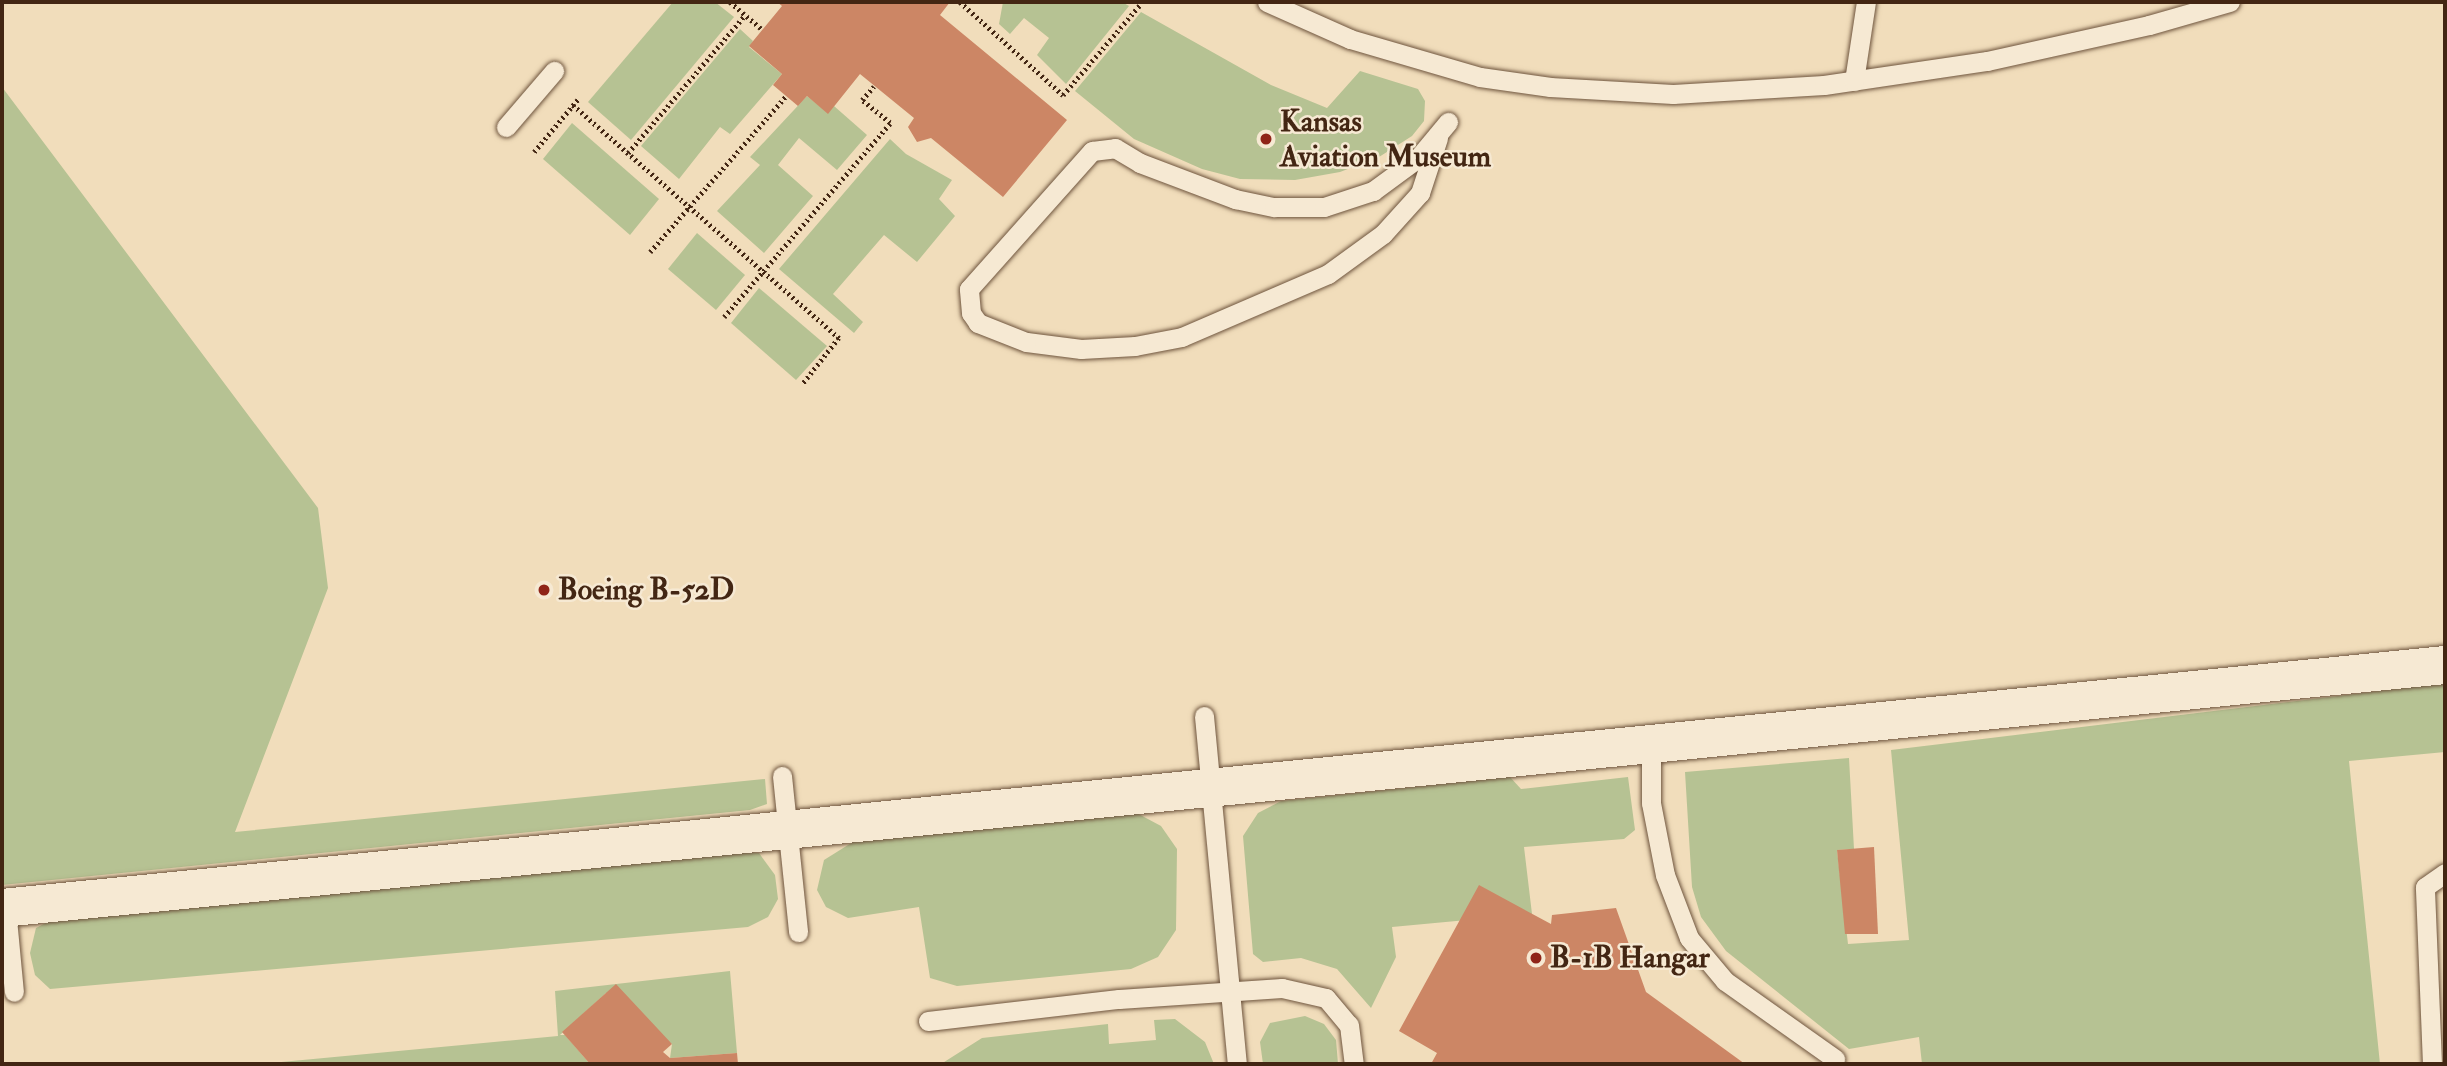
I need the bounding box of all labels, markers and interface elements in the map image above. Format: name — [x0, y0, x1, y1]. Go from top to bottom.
place label: Kansas Aviation Museum — [1280, 104, 1491, 174]
marker: Kansas Aviation Museum — [1258, 131, 1274, 147]
place label: Boeing B-52D — [558, 572, 734, 608]
marker: Boeing B-52D — [536, 582, 552, 598]
place label: B-1B Hangar — [1550, 940, 1710, 976]
marker: B-1B Hangar — [1528, 950, 1544, 966]

